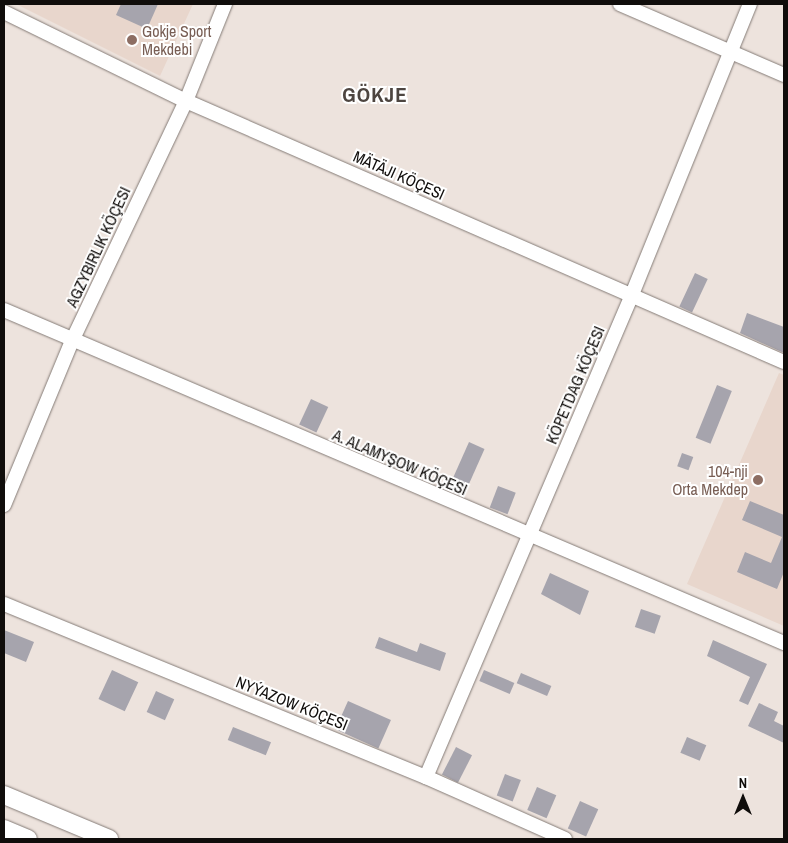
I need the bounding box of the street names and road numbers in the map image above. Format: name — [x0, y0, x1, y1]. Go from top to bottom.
street label: MÄTÄJI KÖÇESI — [350, 146, 448, 204]
street label: AGZYBIRLIK KÖÇESI — [62, 184, 134, 310]
street label: KÖPETDAG KÖÇESI — [542, 323, 608, 447]
street label: A. ALAMYŞOW KÖÇESI — [329, 425, 471, 499]
street label: NYÝAZOW KÖÇESI — [233, 672, 351, 734]

